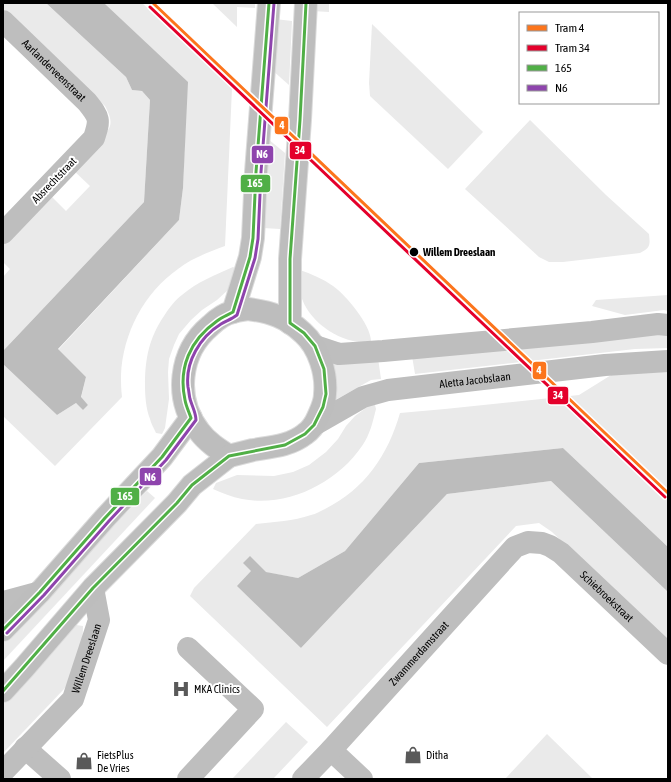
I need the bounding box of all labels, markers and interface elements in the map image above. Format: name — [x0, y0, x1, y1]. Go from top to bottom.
legend — [519, 12, 659, 104]
text: Tram 4 — [555, 21, 585, 35]
street label: Aarlanderveenstraat — [20, 37, 88, 104]
text: Tram 34 — [555, 41, 590, 55]
text: 165 — [555, 61, 572, 75]
text: N6 — [555, 81, 568, 95]
line badge: 4 — [274, 116, 289, 135]
text: 4 — [278, 119, 285, 131]
line badge: 34 — [289, 141, 312, 160]
text: 34 — [295, 144, 305, 156]
line badge: N6 — [251, 145, 274, 164]
text: N6 — [256, 148, 268, 160]
street label: Absrechtstraat — [29, 155, 79, 205]
line badge: 165 — [240, 174, 271, 193]
text: 165 — [247, 177, 263, 189]
marker: Willem Dreeslaan — [408, 246, 420, 258]
place label: Willem Dreeslaan — [422, 246, 495, 258]
line badge: 4 — [532, 361, 547, 380]
text: 4 — [535, 364, 542, 376]
street label: Aletta Jacobslaan — [439, 370, 511, 390]
line badge: 34 — [547, 386, 569, 405]
text: 34 — [553, 389, 563, 401]
line badge: N6 — [139, 467, 162, 486]
text: N6 — [144, 471, 156, 483]
line badge: 165 — [110, 487, 140, 506]
text: 165 — [117, 490, 133, 502]
street label: Schiebroekstraat — [578, 568, 636, 624]
street label: Zwammerdamstraat — [387, 619, 451, 688]
street label: Willem Dreeslaan — [69, 622, 103, 695]
hospital icon: MKA Clinics — [171, 679, 191, 699]
place label: MKA Clinics — [194, 683, 240, 695]
shop icon: Ditha — [403, 745, 423, 765]
place label: FietsPlus De Vries — [97, 749, 134, 774]
place label: Ditha — [426, 749, 448, 761]
shop icon: FietsPlus De Vries — [74, 751, 94, 771]

